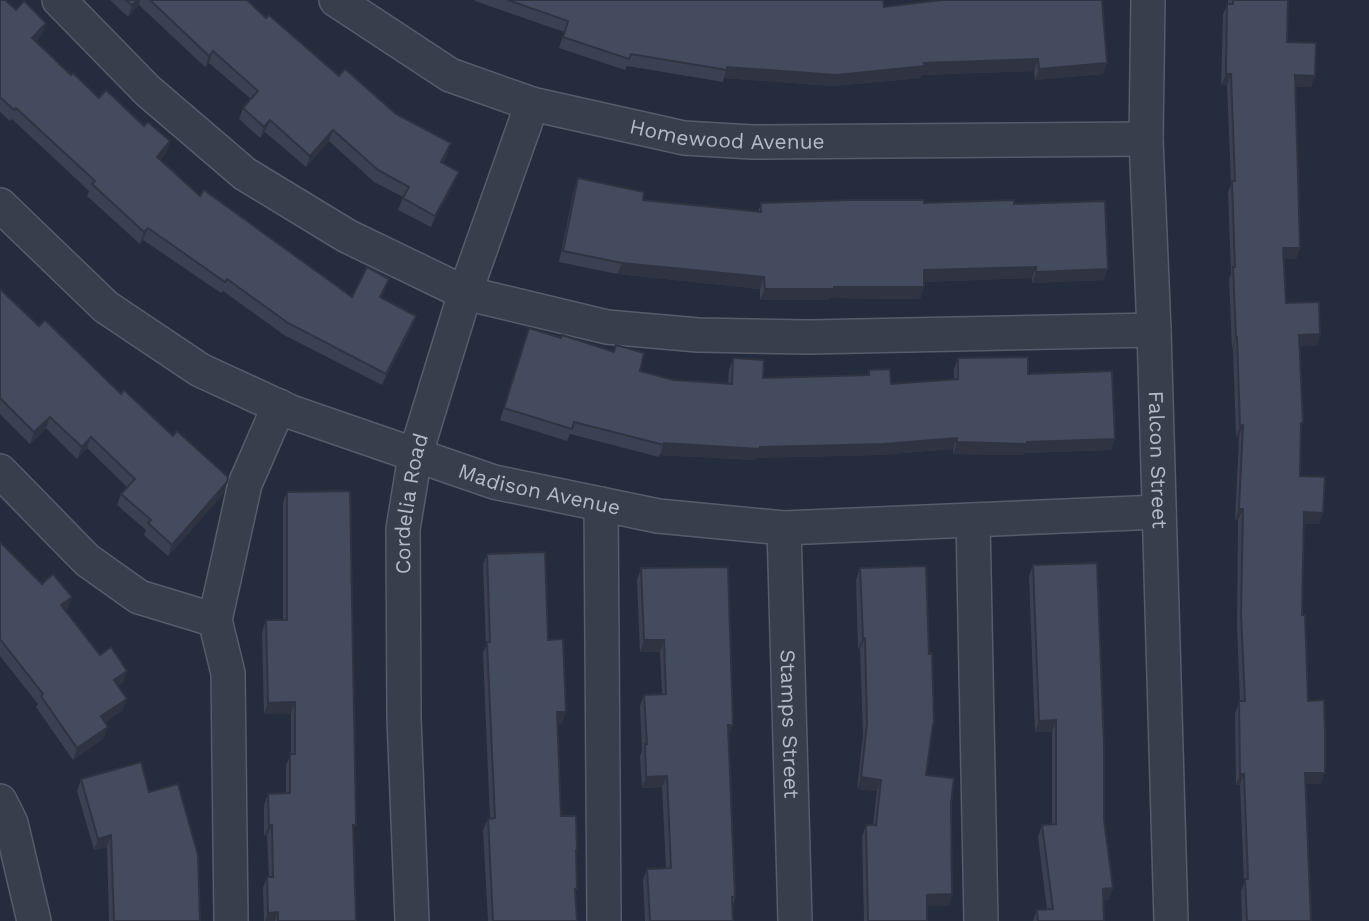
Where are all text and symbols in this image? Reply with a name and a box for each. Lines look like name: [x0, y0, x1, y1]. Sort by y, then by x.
street label: Homewood Avenue: [628, 113, 825, 154]
street label: Falcon Street: [1144, 390, 1173, 529]
street label: Cordelia Road: [390, 430, 433, 574]
street label: Madison Avenue: [455, 458, 623, 520]
street label: Stamps Street: [775, 649, 805, 799]

